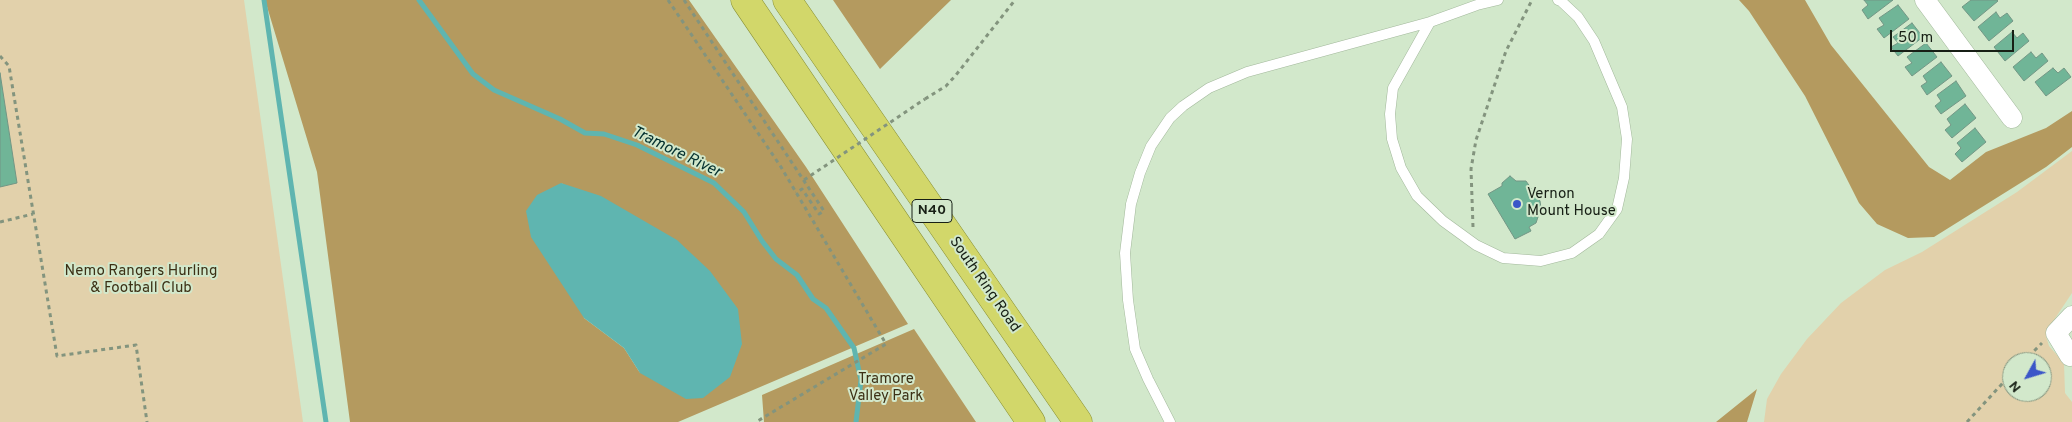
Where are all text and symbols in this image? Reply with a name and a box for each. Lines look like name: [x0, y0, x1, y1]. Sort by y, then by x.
scale bar: [1892, 20, 2016, 52]
text: 50 m: [1898, 29, 1933, 48]
water label: Tramore River: [628, 123, 724, 183]
place label: Vernon Mount House: [1527, 186, 1616, 221]
marker: Vernon Mount House: [1511, 198, 1523, 210]
road number: N40: [912, 200, 952, 222]
street label: South Ring Road: [945, 234, 1023, 336]
park label: Nemo Rangers Hurling & Football Club: [65, 263, 217, 298]
north arrow: [2002, 352, 2052, 402]
park label: Tramore Valley Park: [849, 371, 923, 406]
text: N: [2006, 377, 2026, 395]

